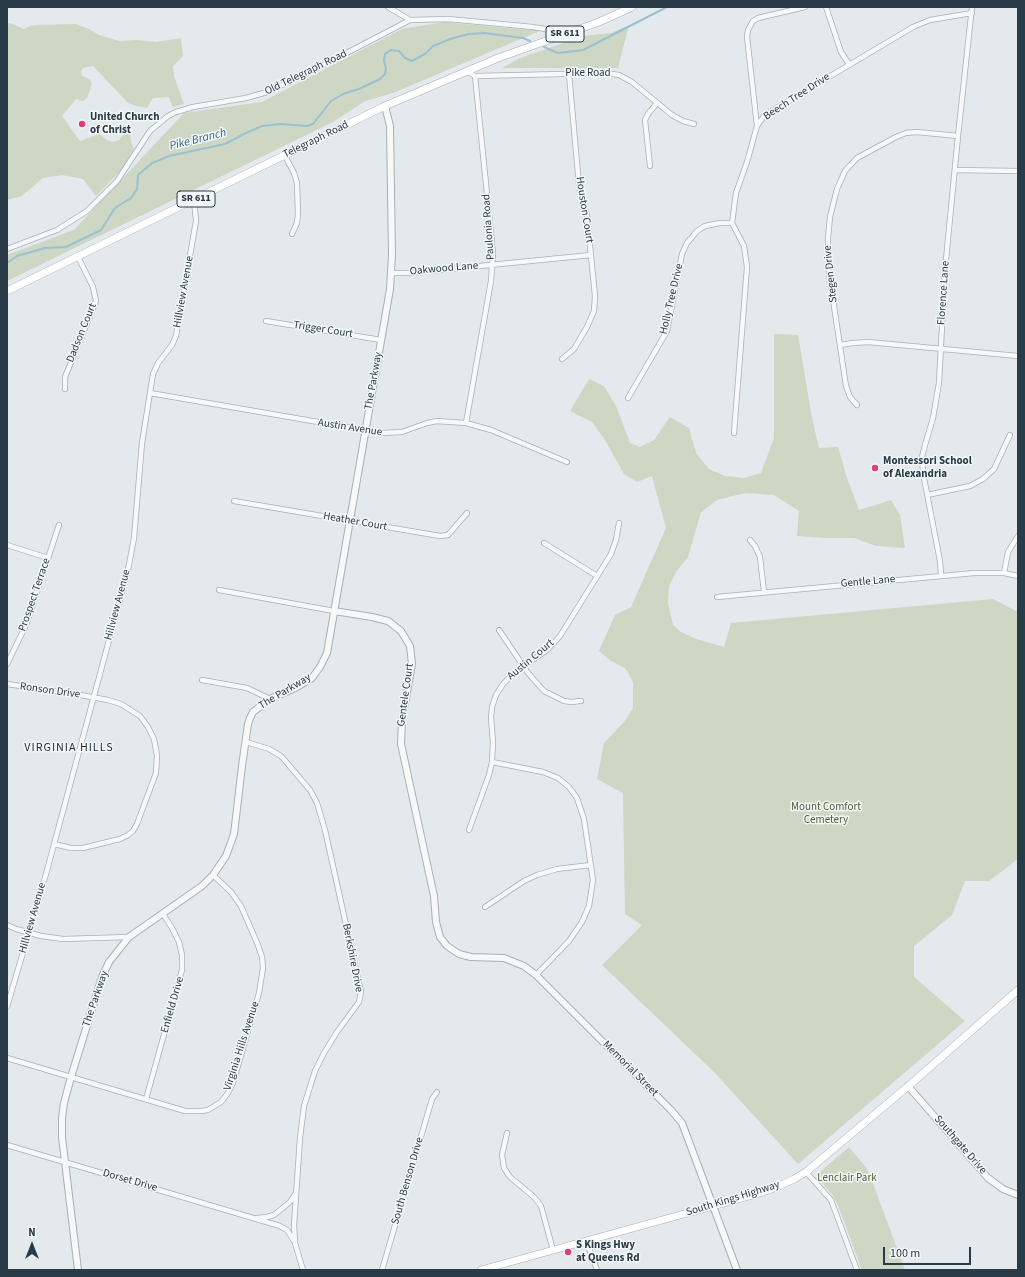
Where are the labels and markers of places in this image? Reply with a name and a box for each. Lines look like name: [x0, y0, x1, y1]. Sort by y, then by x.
place label: United Church of Christ: [90, 111, 159, 137]
marker: United Church of Christ: [77, 119, 87, 129]
place label: Montessori School of Alexandria: [883, 455, 972, 481]
marker: Montessori School of Alexandria: [870, 463, 880, 473]
place label: S Kings Hwy at Queens Rd: [576, 1239, 639, 1265]
marker: S Kings Hwy at Queens Rd: [563, 1247, 573, 1257]

